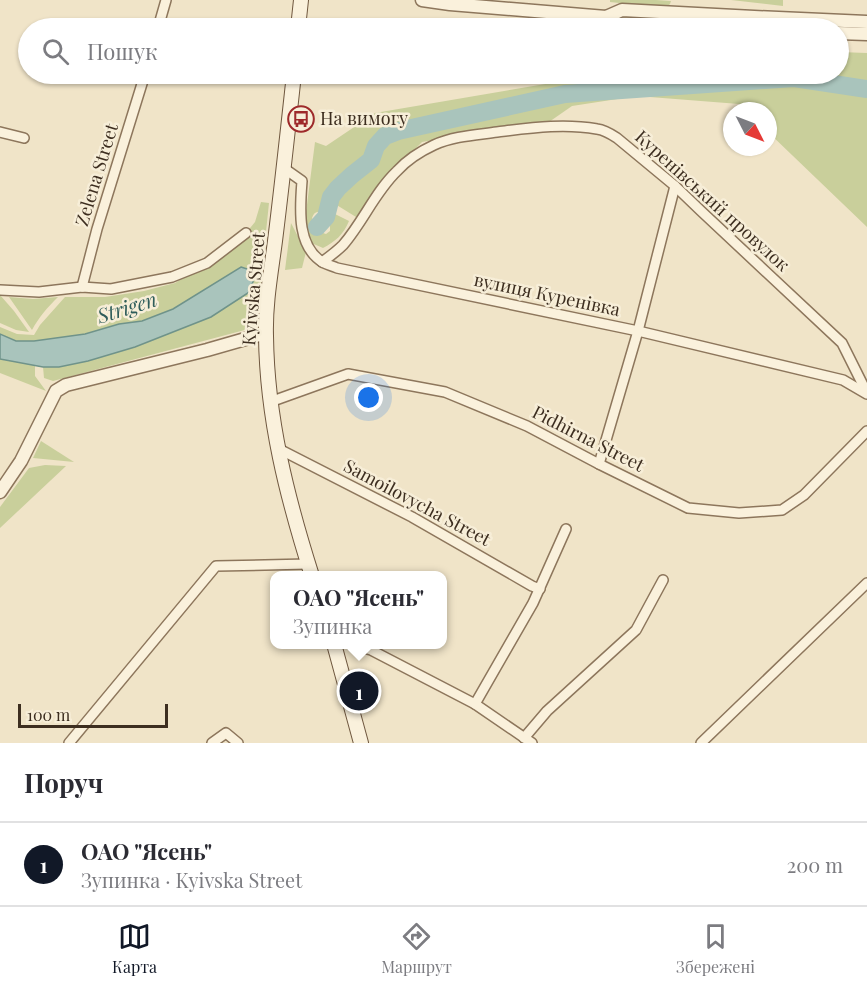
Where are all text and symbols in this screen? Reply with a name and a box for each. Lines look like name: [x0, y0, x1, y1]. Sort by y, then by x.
search box: [18, 18, 849, 84]
icon: search: [39, 35, 72, 68]
text: Пошук: [87, 36, 158, 66]
north arrow: [723, 102, 777, 156]
bus stop icon: На вимогу: [286, 104, 316, 134]
place label: На вимогу: [320, 106, 408, 130]
street label: Zelena Street: [69, 120, 123, 229]
street label: Куренівський провулок: [630, 124, 795, 276]
street label: Kyivska Street: [236, 230, 270, 347]
street label: вулиця Куренівка: [472, 267, 623, 321]
water label: Strigen: [92, 285, 160, 329]
your location: [354, 383, 383, 412]
street label: Pidhirna Street: [528, 400, 649, 477]
street label: Samoilovycha Street: [340, 453, 496, 551]
popup: [270, 571, 447, 649]
text: ОАО "Ясень": [293, 582, 424, 612]
text: Зупинка: [293, 612, 372, 639]
pin: 1: [340, 668, 378, 714]
scale bar: [18, 701, 168, 728]
text: 100 m: [27, 704, 70, 725]
text: Поруч: [24, 765, 103, 800]
text: ОАО "Ясень": [81, 836, 212, 866]
text: 1: [40, 851, 47, 878]
text: 200 m: [787, 851, 843, 878]
text: Зупинка · Kyivska Street: [81, 866, 302, 893]
tab: Карта: [112, 920, 157, 977]
tab: Маршрут: [381, 920, 452, 977]
tab: Збережені: [676, 920, 755, 977]

